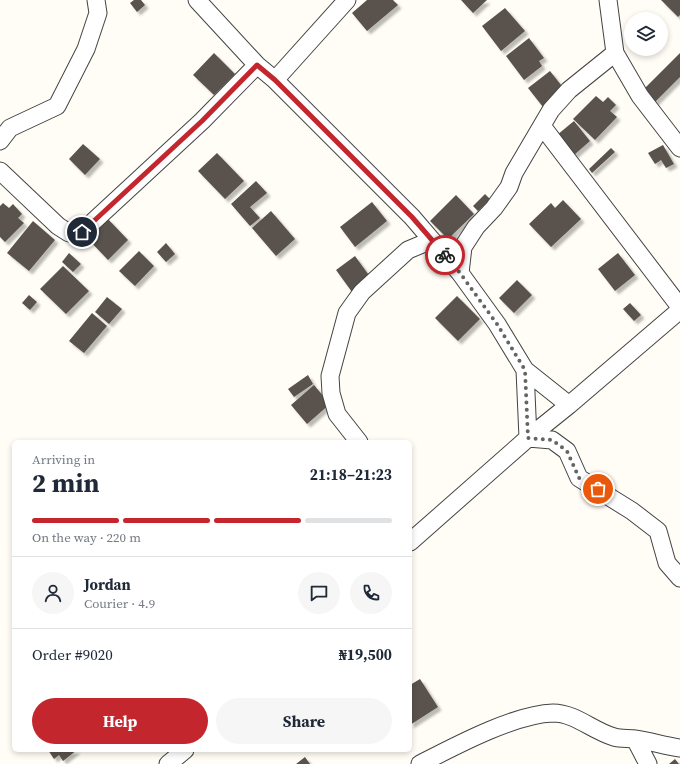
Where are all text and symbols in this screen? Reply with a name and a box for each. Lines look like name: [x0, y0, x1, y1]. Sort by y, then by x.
map controls: [624, 12, 668, 56]
button: layers: [624, 12, 668, 56]
pin: [65, 215, 99, 249]
icon: home: [71, 221, 93, 243]
courier: [425, 235, 465, 275]
icon: bike: [434, 244, 456, 266]
text: Arriving in: [32, 451, 95, 468]
text: 21:18–21:23: [310, 464, 392, 485]
text: 2 min: [32, 465, 99, 501]
pin: [581, 472, 615, 506]
icon: bag: [587, 478, 609, 500]
text: On the way · 220 m: [32, 529, 141, 546]
button: person: [32, 572, 74, 614]
button: chat: [298, 572, 340, 614]
button: phone: [350, 572, 392, 614]
text: Jordan: [84, 574, 131, 595]
text: Courier · 4.9: [84, 595, 155, 612]
text: Order #9020: [32, 644, 113, 665]
text: ₦19,500: [339, 644, 392, 665]
button: Help: [32, 698, 208, 744]
button: Share: [216, 698, 392, 744]

